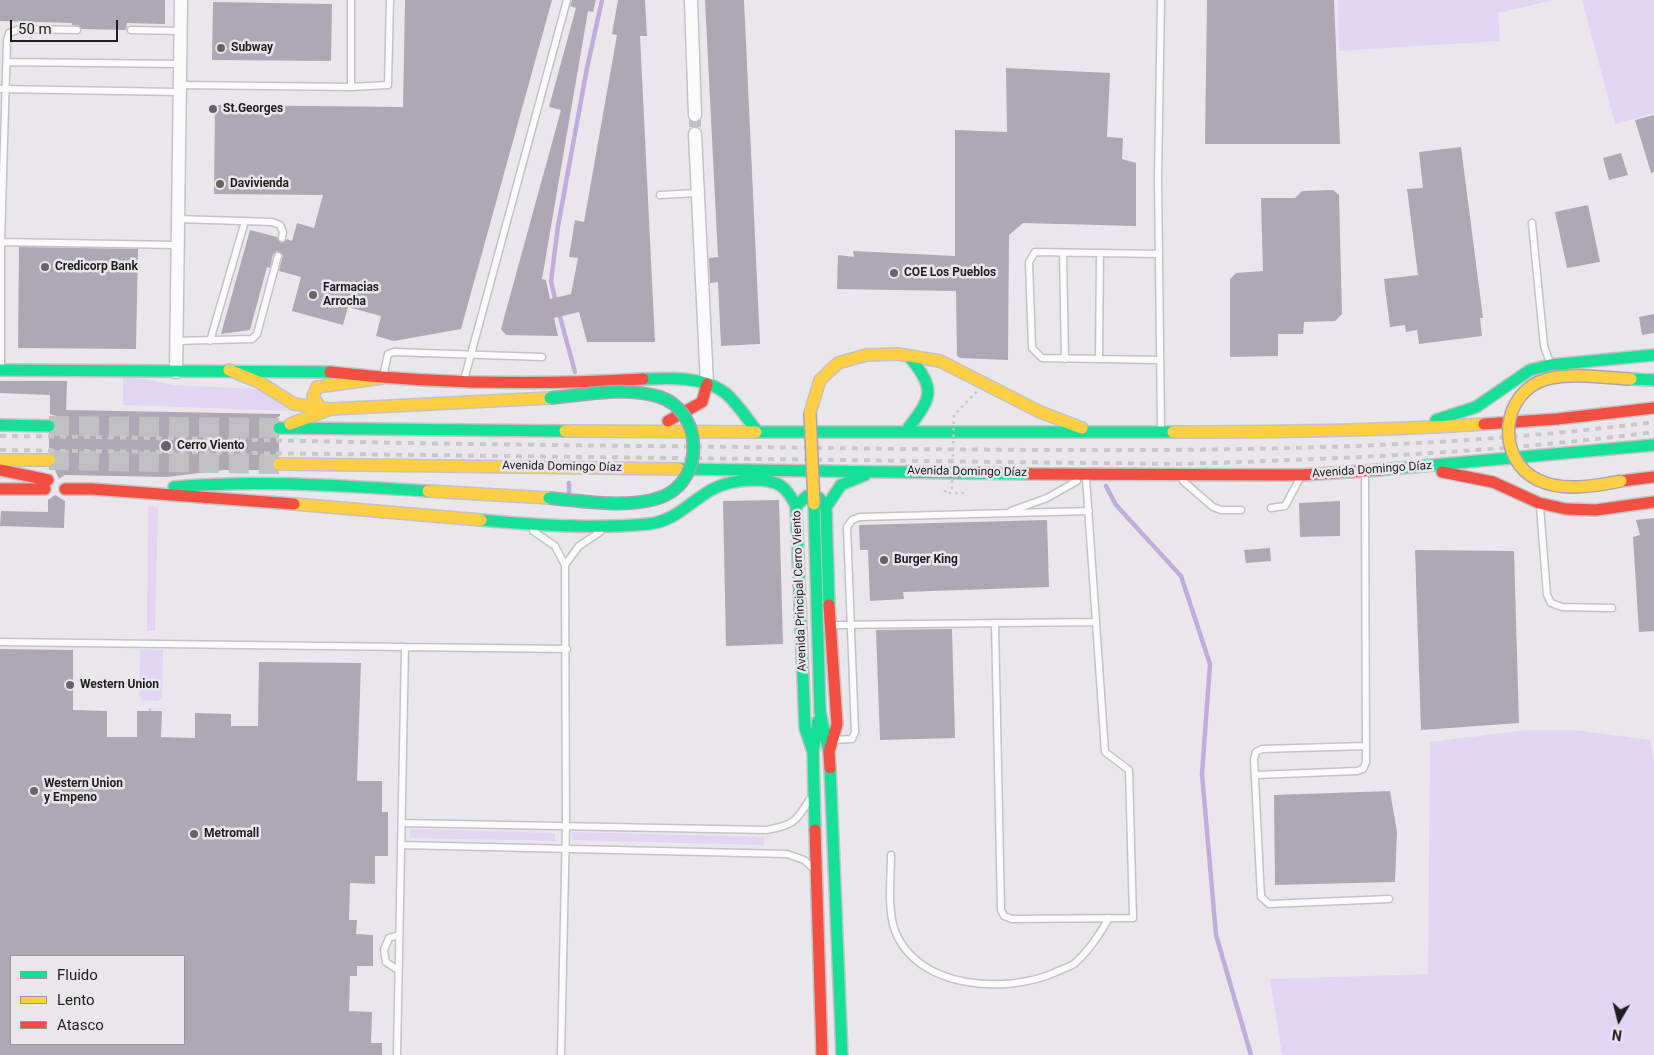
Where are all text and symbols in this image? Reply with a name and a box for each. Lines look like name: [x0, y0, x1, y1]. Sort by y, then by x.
scale bar: [12, 10, 120, 42]
text: 50 m: [18, 20, 52, 38]
place label: Subway: [231, 41, 273, 55]
marker: Subway: [215, 42, 227, 54]
place label: St.Georges: [223, 102, 283, 116]
marker: St.Georges: [207, 103, 219, 115]
place label: Davivienda: [230, 177, 289, 191]
marker: Davivienda: [214, 178, 226, 190]
place label: Credicorp Bank: [55, 260, 138, 274]
marker: Credicorp Bank: [39, 261, 51, 273]
place label: COE Los Pueblos: [904, 266, 996, 280]
marker: COE Los Pueblos: [888, 267, 900, 279]
place label: Farmacias Arrocha: [323, 281, 379, 309]
marker: Farmacias Arrocha: [307, 289, 319, 301]
marker: Cerro Viento: [159, 439, 173, 453]
place label: Cerro Viento: [177, 439, 245, 453]
street label: Avenida Domingo Díaz: [502, 459, 622, 475]
street label: Avenida Domingo Díaz: [1312, 459, 1432, 481]
street label: Avenida Domingo Díaz: [907, 464, 1027, 480]
street label: Avenida Principal Cerro Viento: [790, 510, 810, 672]
place label: Burger King: [894, 553, 958, 567]
marker: Burger King: [878, 554, 890, 566]
place label: Western Union: [80, 678, 159, 692]
marker: Western Union: [64, 679, 76, 691]
place label: Western Union y Empeno: [44, 777, 123, 805]
marker: Western Union y Empeno: [28, 785, 40, 797]
place label: Metromall: [204, 827, 259, 841]
marker: Metromall: [188, 828, 200, 840]
legend: [10, 955, 185, 1045]
text: Fluido: [57, 966, 98, 984]
text: Lento: [57, 991, 95, 1009]
north arrow: [1594, 995, 1644, 1045]
text: Atasco: [57, 1016, 104, 1034]
text: N: [1611, 1026, 1623, 1043]

